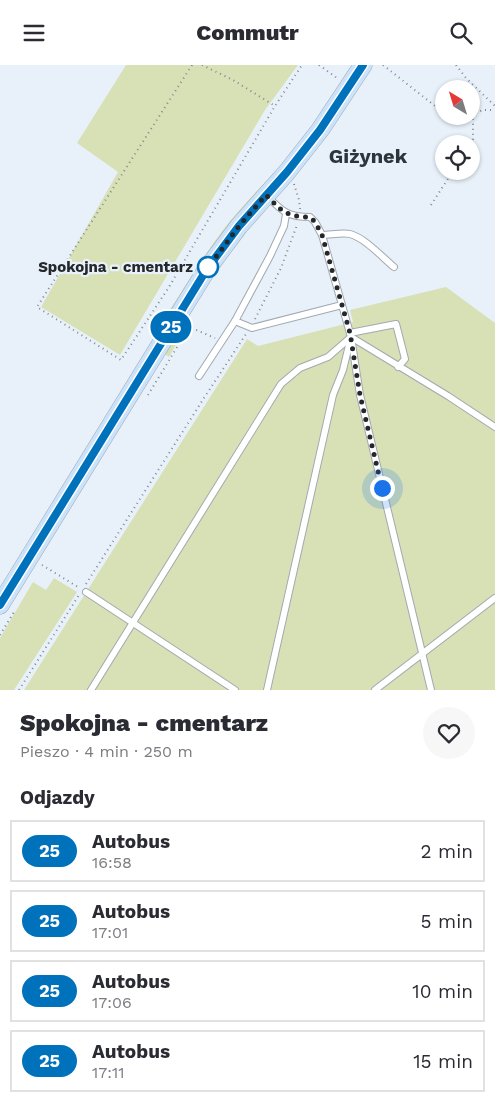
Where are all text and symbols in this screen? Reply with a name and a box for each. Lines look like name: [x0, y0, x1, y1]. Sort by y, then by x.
icon: menu: [20, 19, 48, 47]
icon: search: [447, 19, 475, 47]
text: Commutr: [196, 20, 299, 45]
north arrow: [435, 80, 480, 125]
map controls: [435, 80, 480, 180]
button: locate: [435, 135, 480, 180]
district label: Giżynek: [329, 144, 408, 168]
marker: Spokojna - cmentarz: [197, 256, 219, 278]
place label: Spokojna - cmentarz: [38, 258, 193, 276]
line badge: 25: [148, 311, 194, 343]
text: 25: [160, 316, 182, 337]
your location: [370, 476, 395, 501]
button: heart: [423, 707, 475, 759]
text: Spokojna - cmentarz: [20, 709, 268, 737]
text: Pieszo · 4 min · 250 m: [20, 742, 193, 761]
text: Odjazdy: [20, 786, 95, 809]
text: Autobus: [92, 830, 170, 853]
text: 25: [39, 840, 60, 861]
text: 2 min: [421, 840, 473, 863]
text: 16:58: [92, 853, 132, 872]
text: Autobus: [92, 900, 170, 923]
text: 25: [39, 910, 60, 931]
text: 5 min: [421, 910, 473, 933]
text: 17:01: [92, 923, 128, 942]
text: Autobus: [92, 970, 170, 993]
text: 25: [39, 980, 60, 1001]
text: 10 min: [412, 980, 473, 1003]
text: 17:06: [92, 993, 132, 1012]
text: Autobus: [92, 1040, 170, 1063]
text: 25: [39, 1050, 60, 1071]
text: 15 min: [413, 1050, 473, 1073]
text: 17:11: [92, 1063, 124, 1082]

